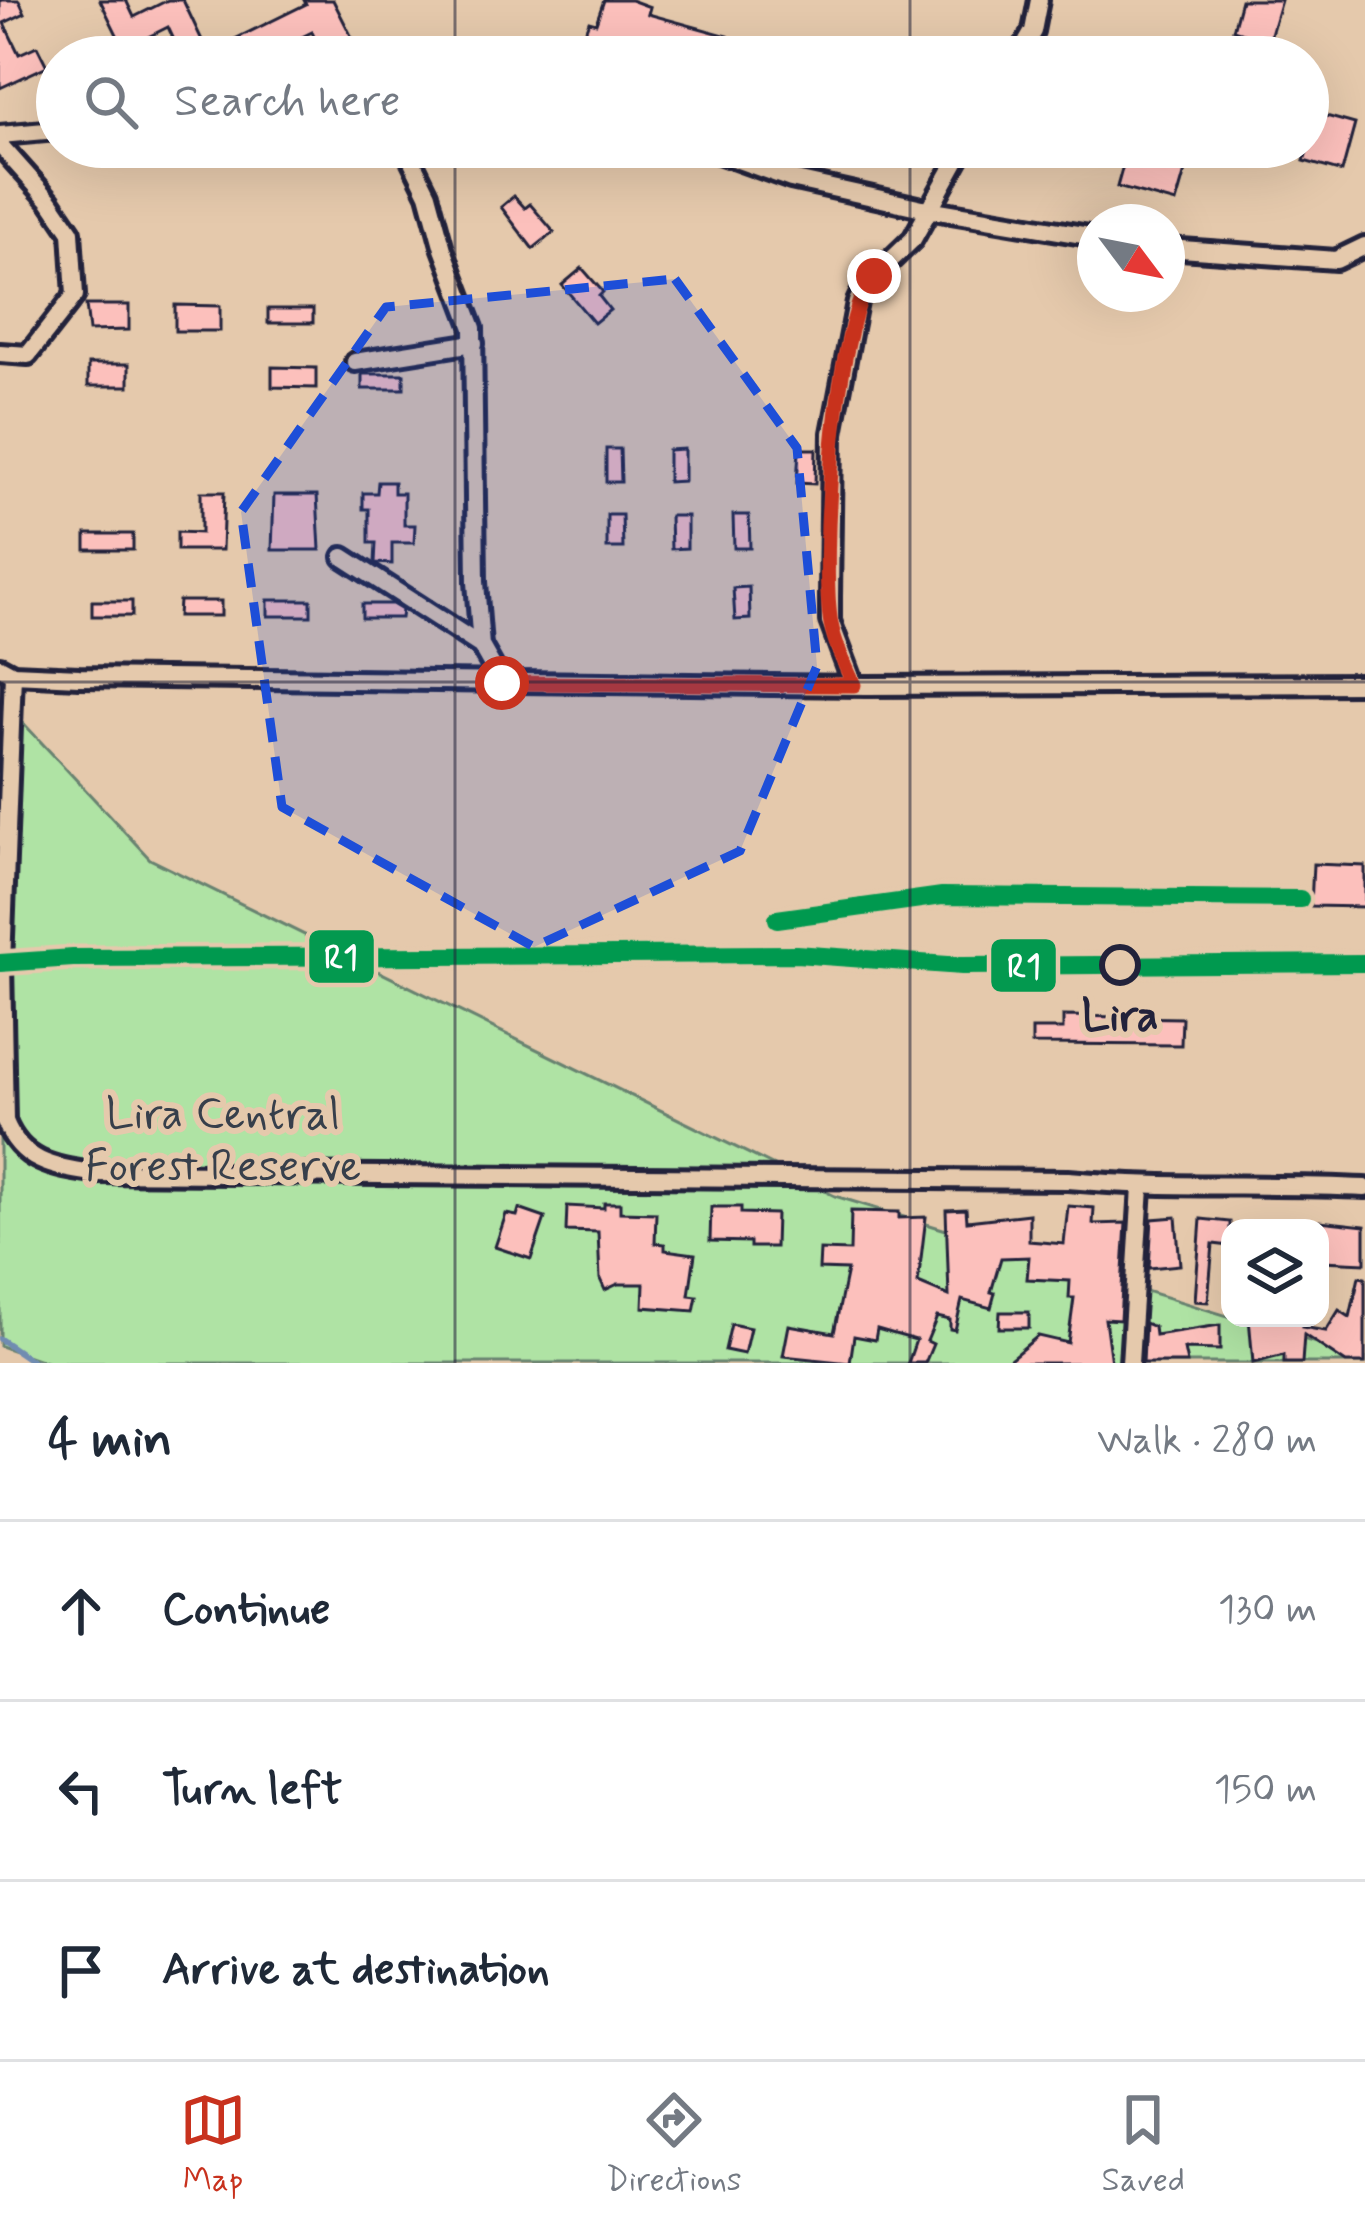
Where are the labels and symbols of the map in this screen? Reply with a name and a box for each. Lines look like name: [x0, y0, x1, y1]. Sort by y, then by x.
north arrow: [1077, 204, 1185, 312]
route end: [847, 249, 901, 303]
route start: [475, 656, 529, 710]
line badge: R1: [307, 928, 376, 985]
text: R1: [324, 937, 358, 981]
line badge: R1: [989, 937, 1058, 994]
text: R1: [1007, 946, 1041, 990]
marker: Lira: [1101, 946, 1139, 984]
place label: Lira: [1081, 988, 1159, 1047]
park label: Lira Central Forest Reserve: [85, 1086, 361, 1197]

